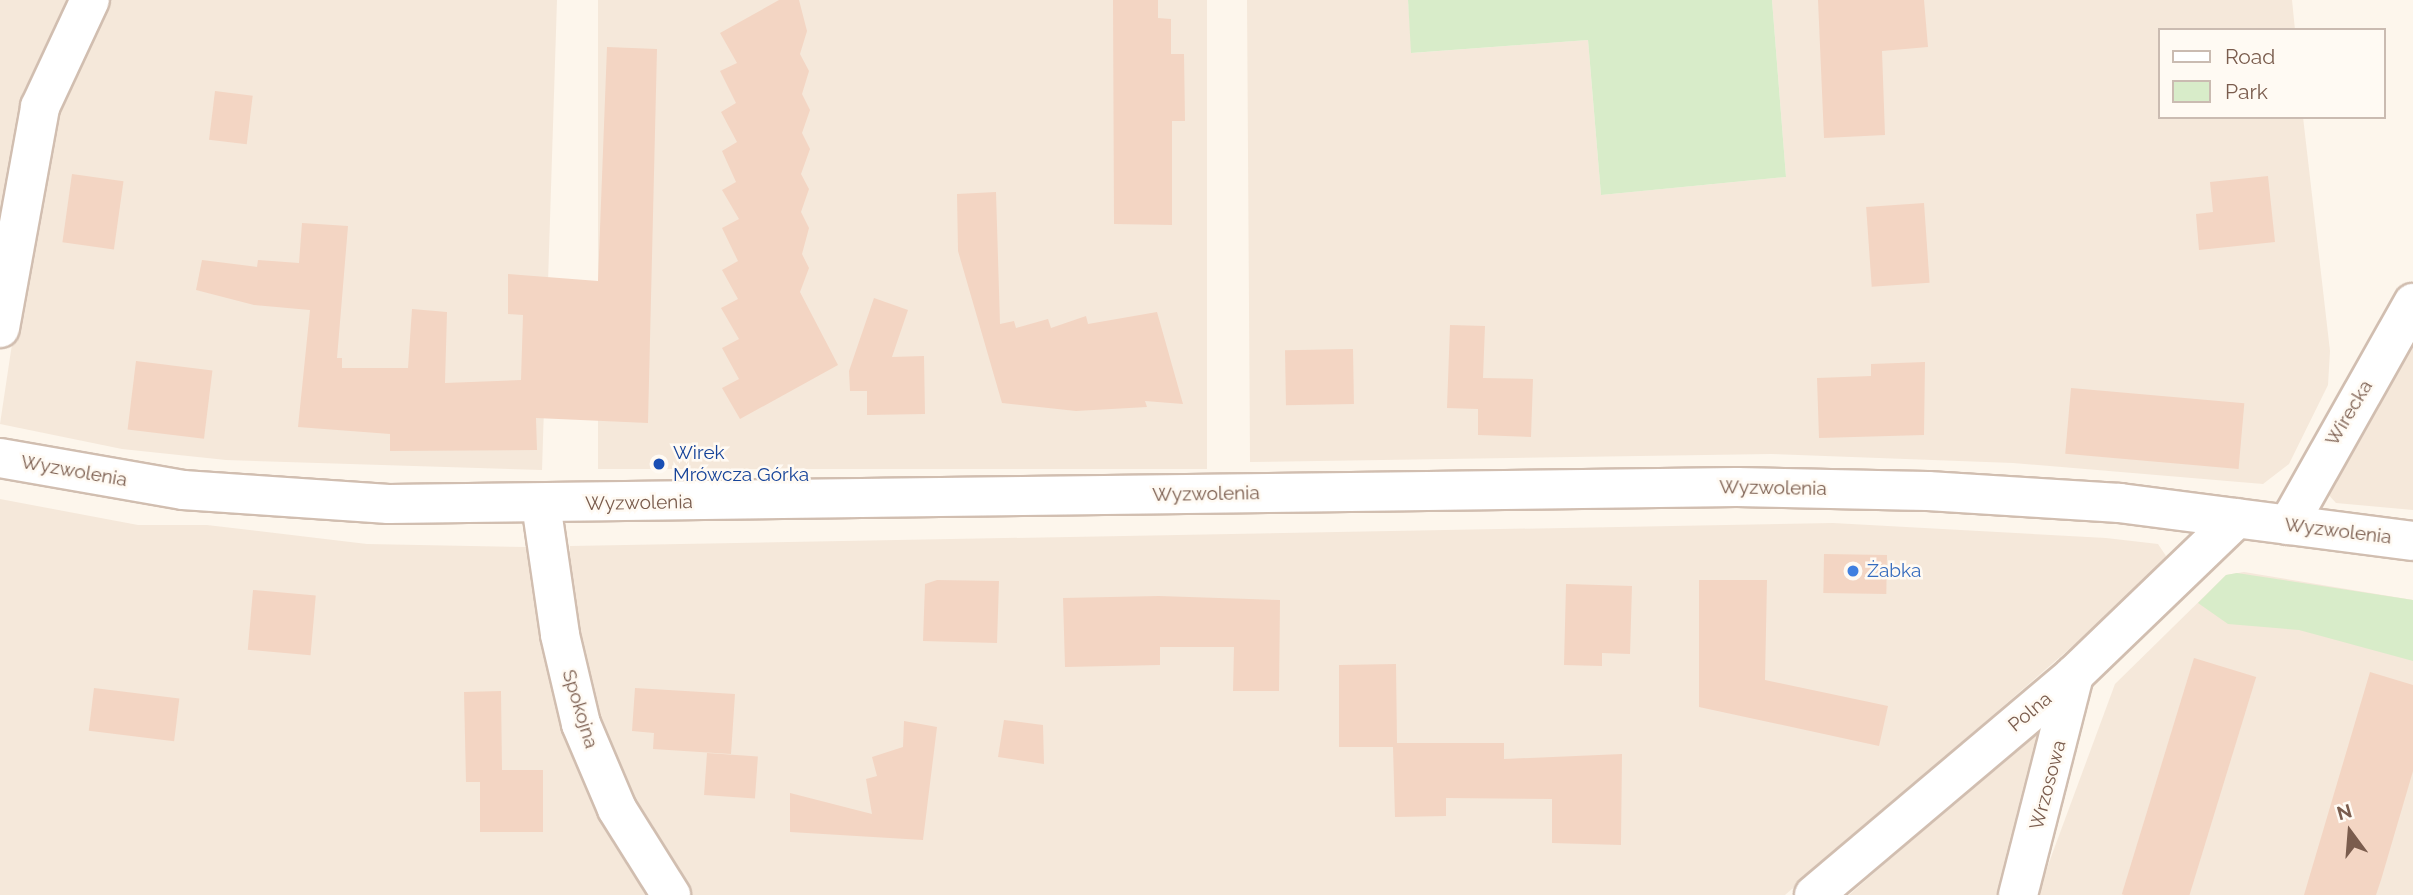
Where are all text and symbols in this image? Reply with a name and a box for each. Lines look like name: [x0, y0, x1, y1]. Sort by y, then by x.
legend: [2158, 28, 2385, 119]
text: Road: [2225, 44, 2275, 69]
text: Park: [2225, 79, 2268, 104]
street label: Wirecka: [2321, 376, 2377, 450]
place label: Wirek Mrówcza Górka: [673, 442, 809, 486]
street label: Wyzwolenia: [19, 450, 129, 492]
marker: Wirek Mrówcza Górka: [651, 456, 667, 472]
street label: Wyzwolenia: [1719, 476, 1827, 500]
street label: Wyzwolenia: [1152, 482, 1260, 506]
street label: Wyzwolenia: [585, 491, 693, 515]
street label: Wyzwolenia: [2283, 513, 2393, 549]
place label: Żabka: [1867, 560, 1921, 582]
marker: Żabka: [1845, 563, 1861, 579]
street label: Spokojna: [557, 667, 603, 751]
street label: Polna: [2004, 687, 2056, 737]
street label: Wrzosowa: [2025, 738, 2071, 832]
north arrow: [2315, 797, 2385, 867]
text: N: [2334, 799, 2354, 824]

